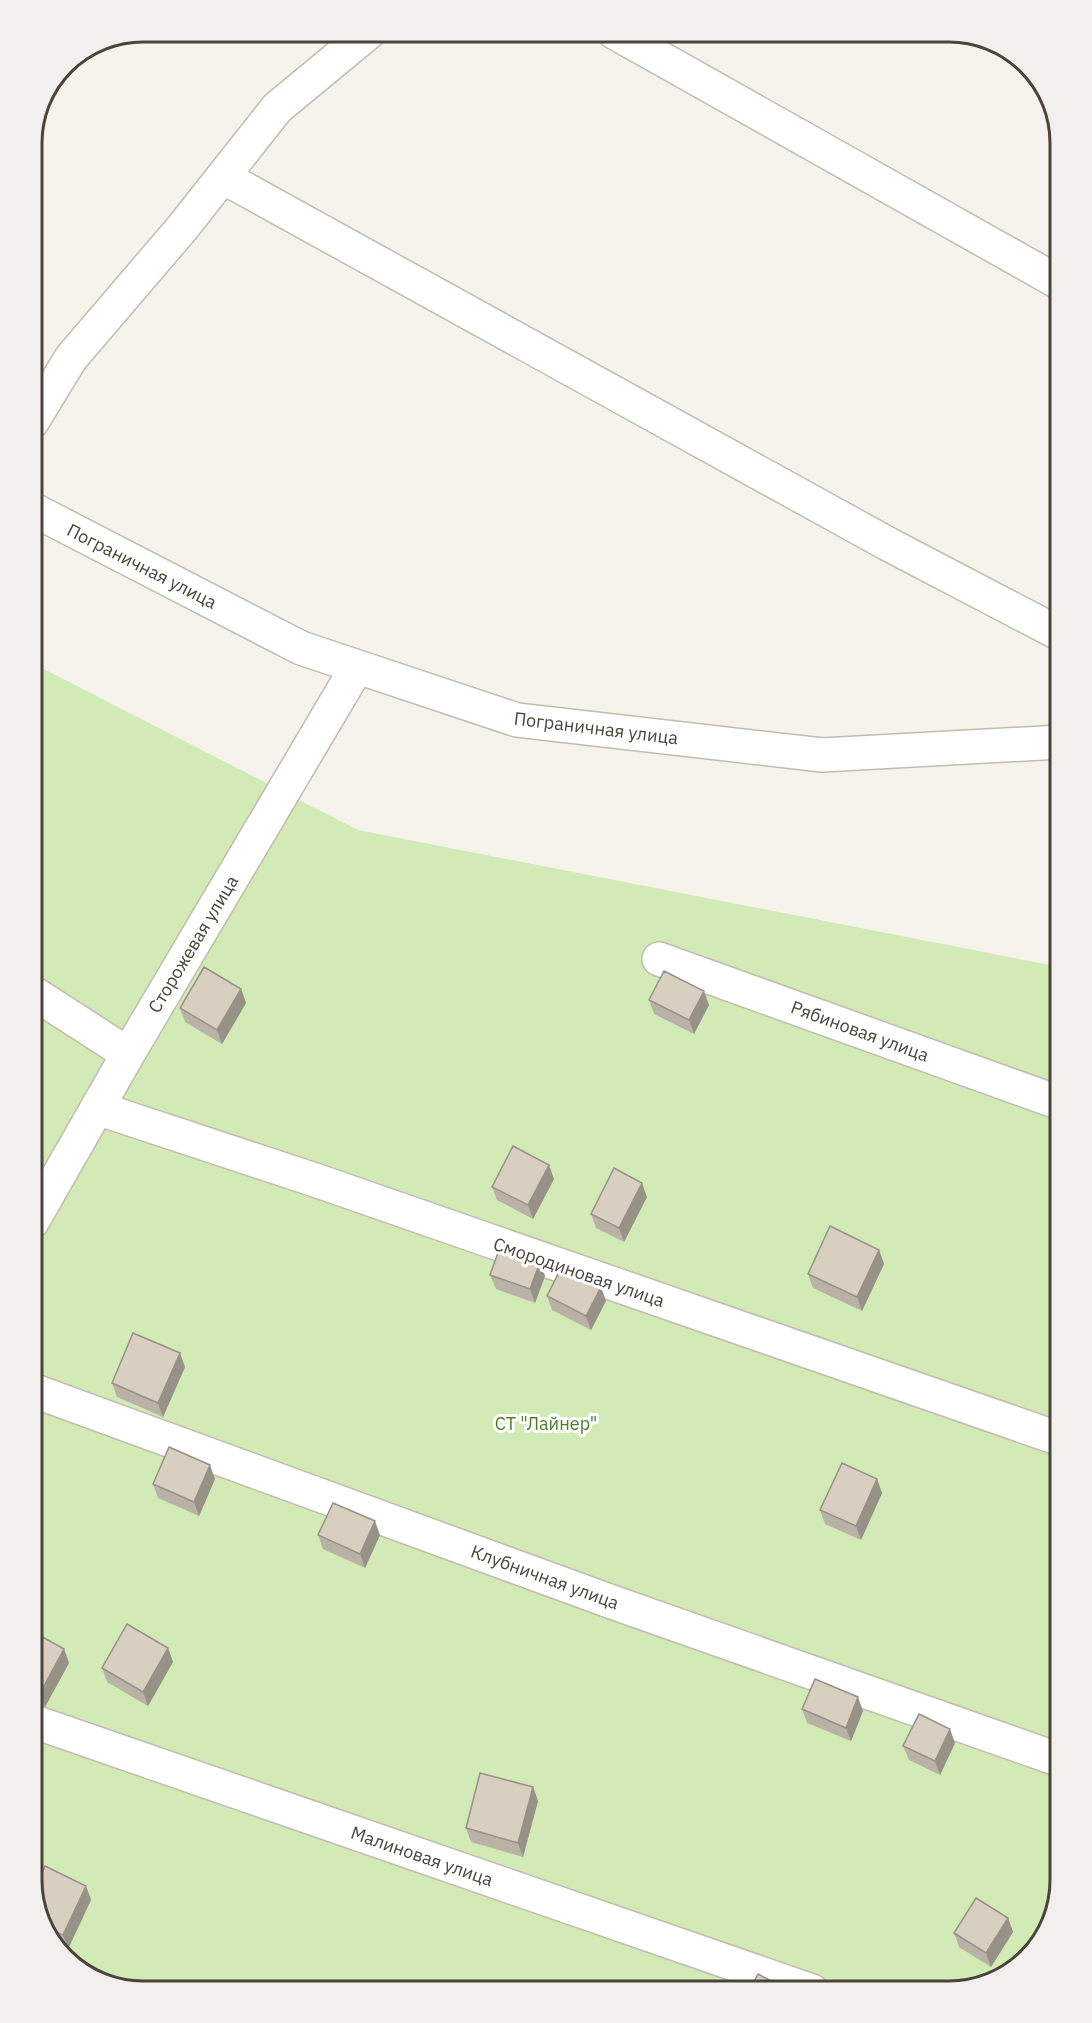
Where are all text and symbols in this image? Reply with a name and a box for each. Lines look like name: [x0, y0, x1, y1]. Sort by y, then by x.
street label: Пограничная улица: [63, 518, 221, 614]
street label: Пограничная улица: [513, 707, 680, 750]
street label: Сторожевая улица: [143, 871, 243, 1017]
street label: Рябиновая улица: [788, 995, 932, 1067]
street label: Смородиновая улица: [490, 1232, 668, 1312]
park label: СТ "Лайнер": [495, 1412, 597, 1435]
street label: Клубничная улица: [468, 1539, 623, 1615]
street label: Малиновая улица: [348, 1821, 497, 1891]

